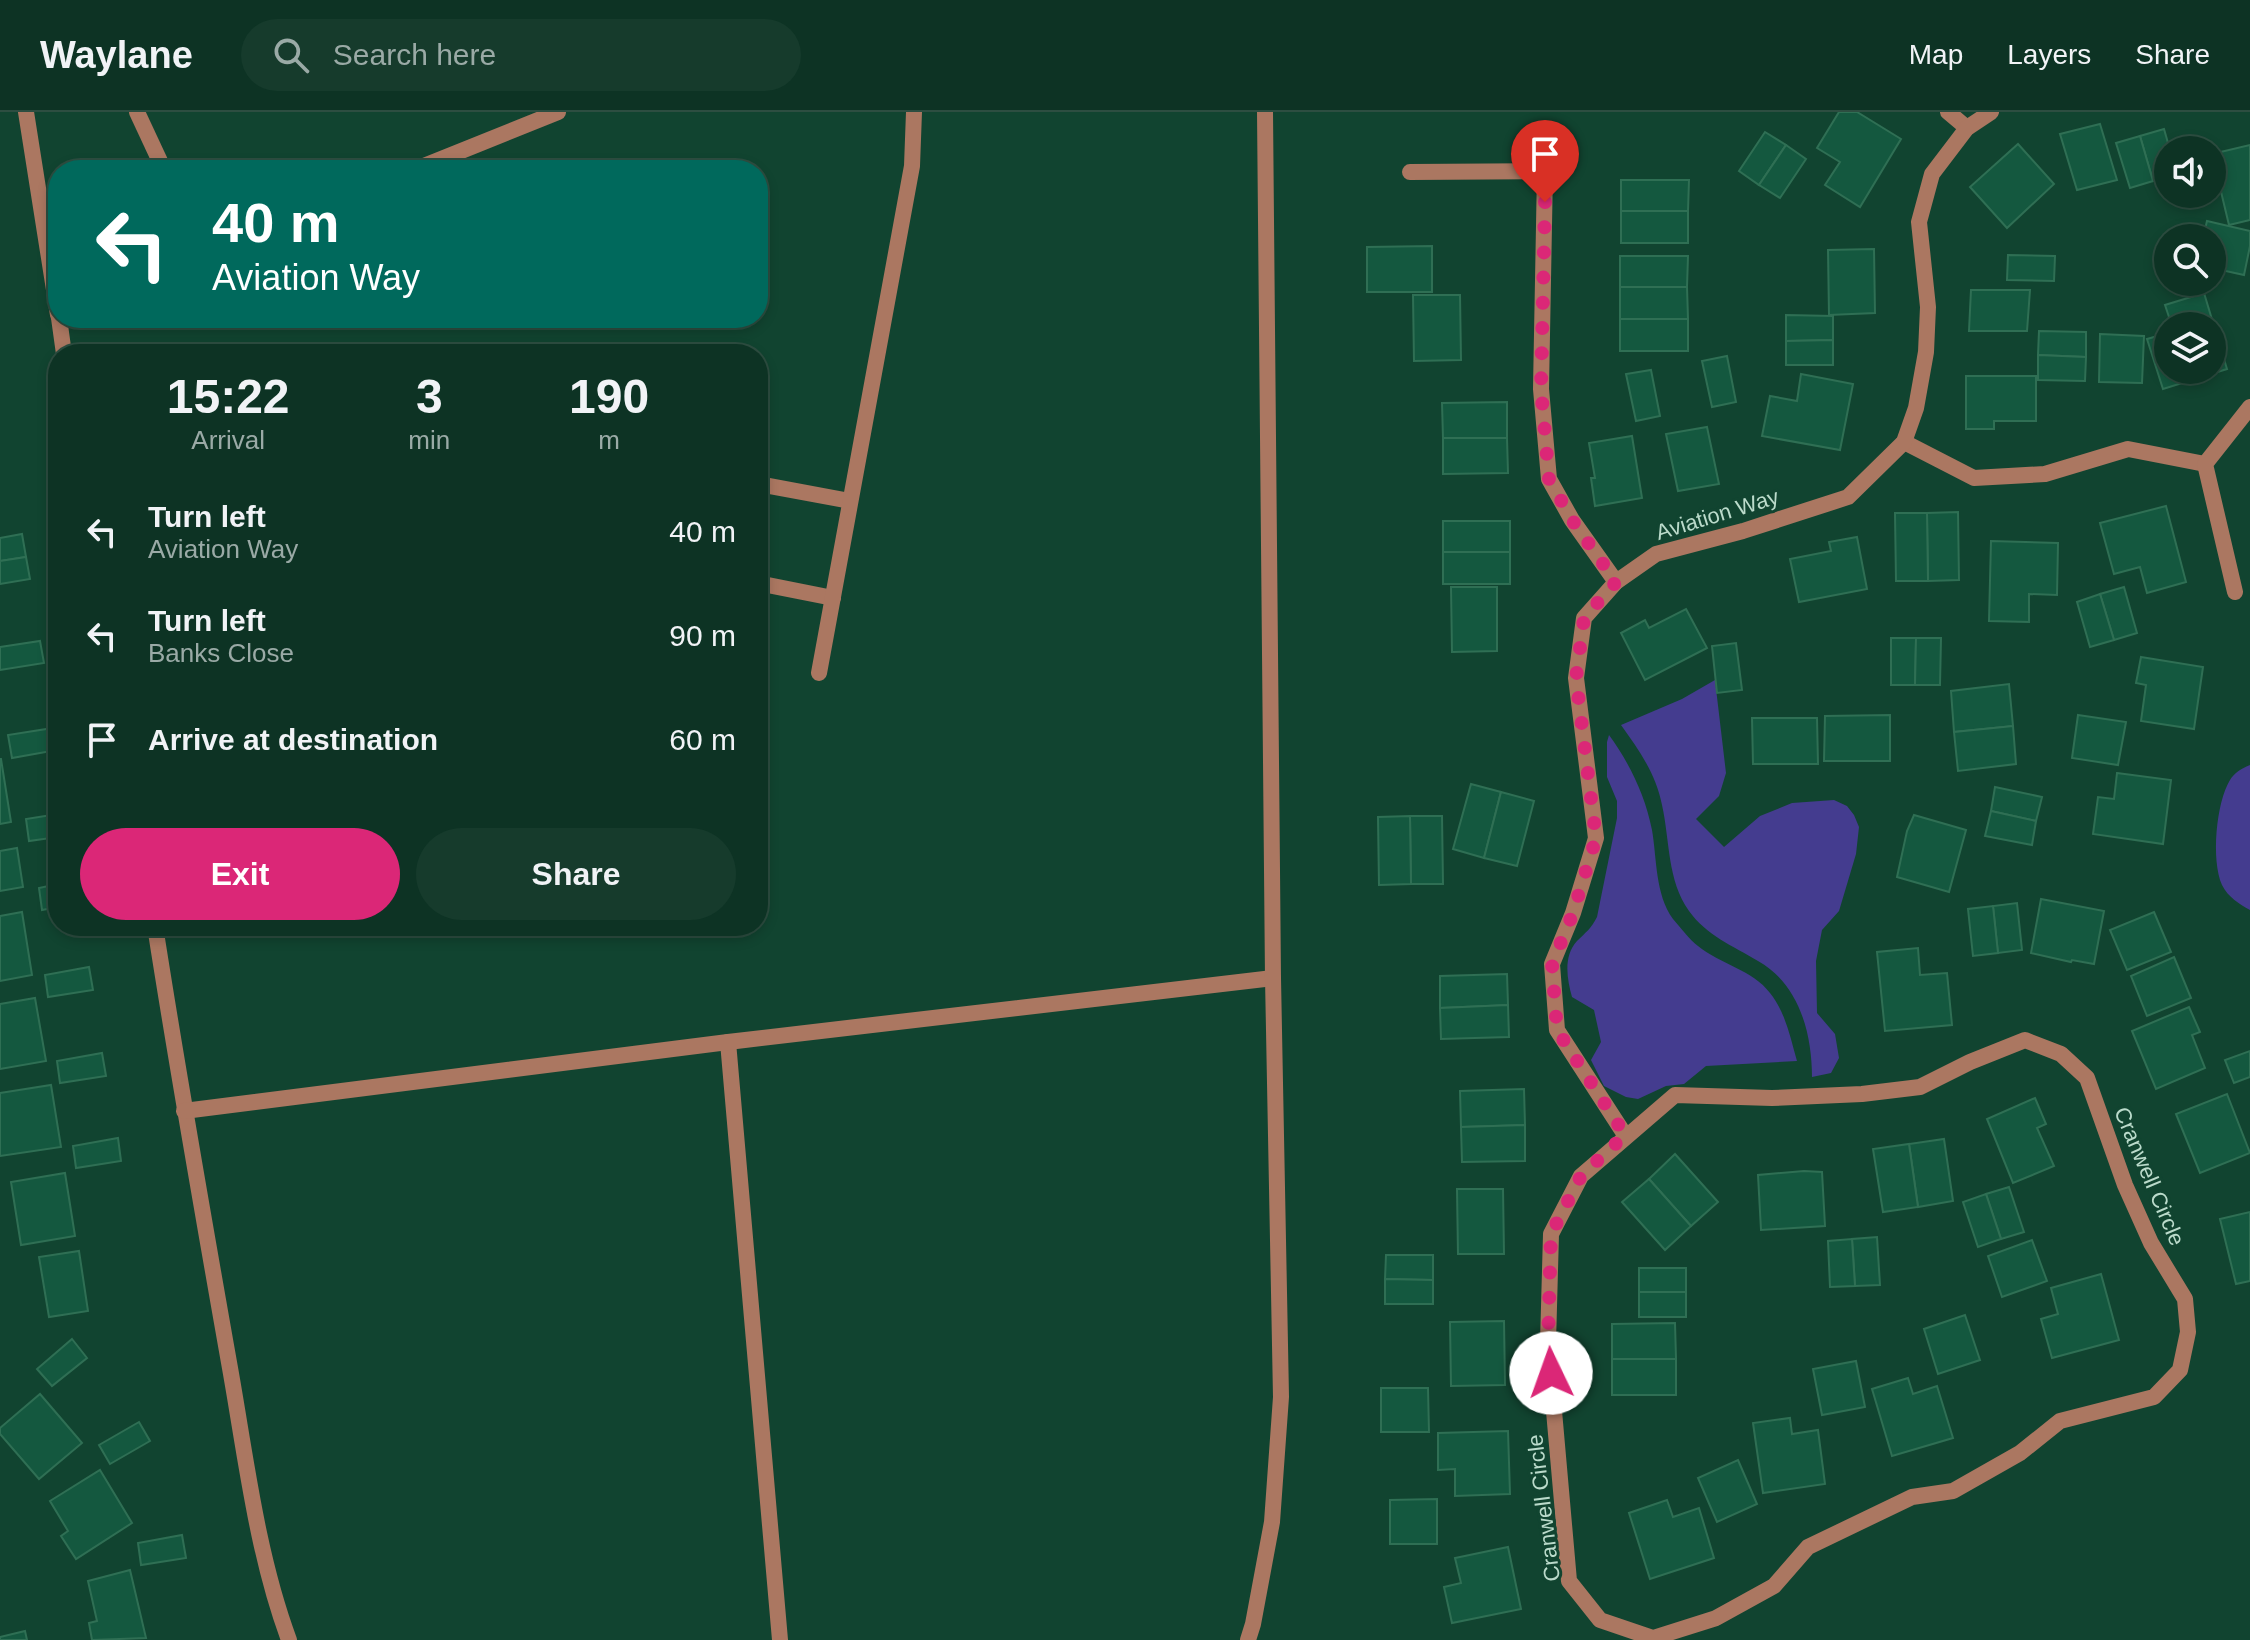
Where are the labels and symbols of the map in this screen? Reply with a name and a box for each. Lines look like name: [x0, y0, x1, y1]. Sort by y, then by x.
pin: [1511, 120, 1579, 202]
street label: Aviation Way: [1653, 484, 1782, 545]
street label: Cranwell Circle: [2109, 1103, 2190, 1249]
position arrow: [1509, 1331, 1593, 1415]
street label: Cranwell Circle: [1522, 1433, 1565, 1583]

